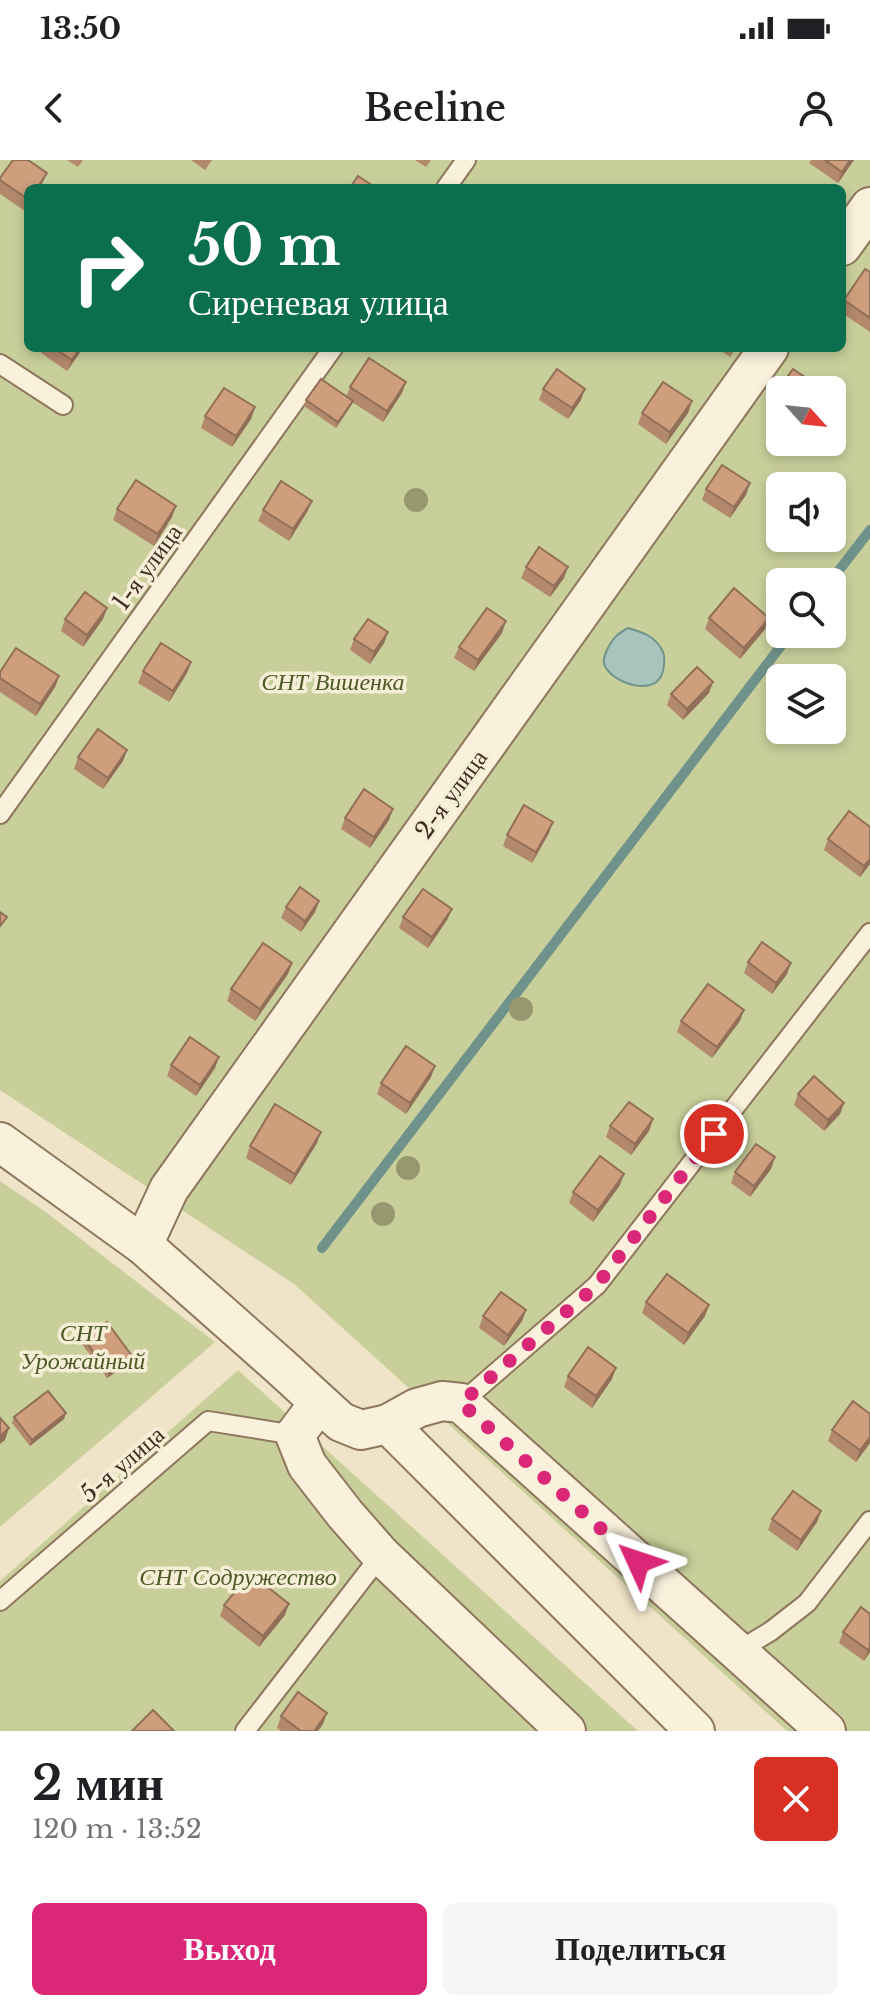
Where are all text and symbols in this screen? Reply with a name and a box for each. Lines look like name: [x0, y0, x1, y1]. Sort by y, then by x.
text: 13:50: [40, 10, 121, 47]
icon: back: [32, 86, 76, 130]
text: Beeline: [364, 86, 506, 131]
icon: person: [794, 86, 838, 130]
text: 50 m: [188, 211, 340, 280]
icon: right: [56, 216, 160, 320]
text: Сиреневая улица: [188, 280, 449, 325]
north arrow: [766, 376, 846, 456]
map controls: [766, 376, 846, 744]
button: sound: [766, 472, 846, 552]
street label: 1-я улица: [106, 518, 188, 616]
button: search: [766, 568, 846, 648]
button: layers: [766, 664, 846, 744]
park label: СНТ Вишенка: [261, 667, 405, 696]
street label: 2-я улица: [409, 744, 493, 844]
pin: [680, 1100, 748, 1168]
icon: arrive: [692, 1112, 736, 1156]
park label: СНТ Урожайный: [21, 1318, 145, 1375]
street label: 5-я улица: [74, 1419, 170, 1508]
position arrow: [596, 1520, 680, 1604]
park label: СНТ Содружество: [139, 1562, 337, 1591]
text: 2 мин: [32, 1753, 164, 1813]
button: close: [754, 1757, 838, 1841]
text: 120 m · 13:52: [32, 1813, 202, 1845]
button: Выход: [32, 1903, 427, 1995]
button: Поделиться: [443, 1903, 838, 1995]

